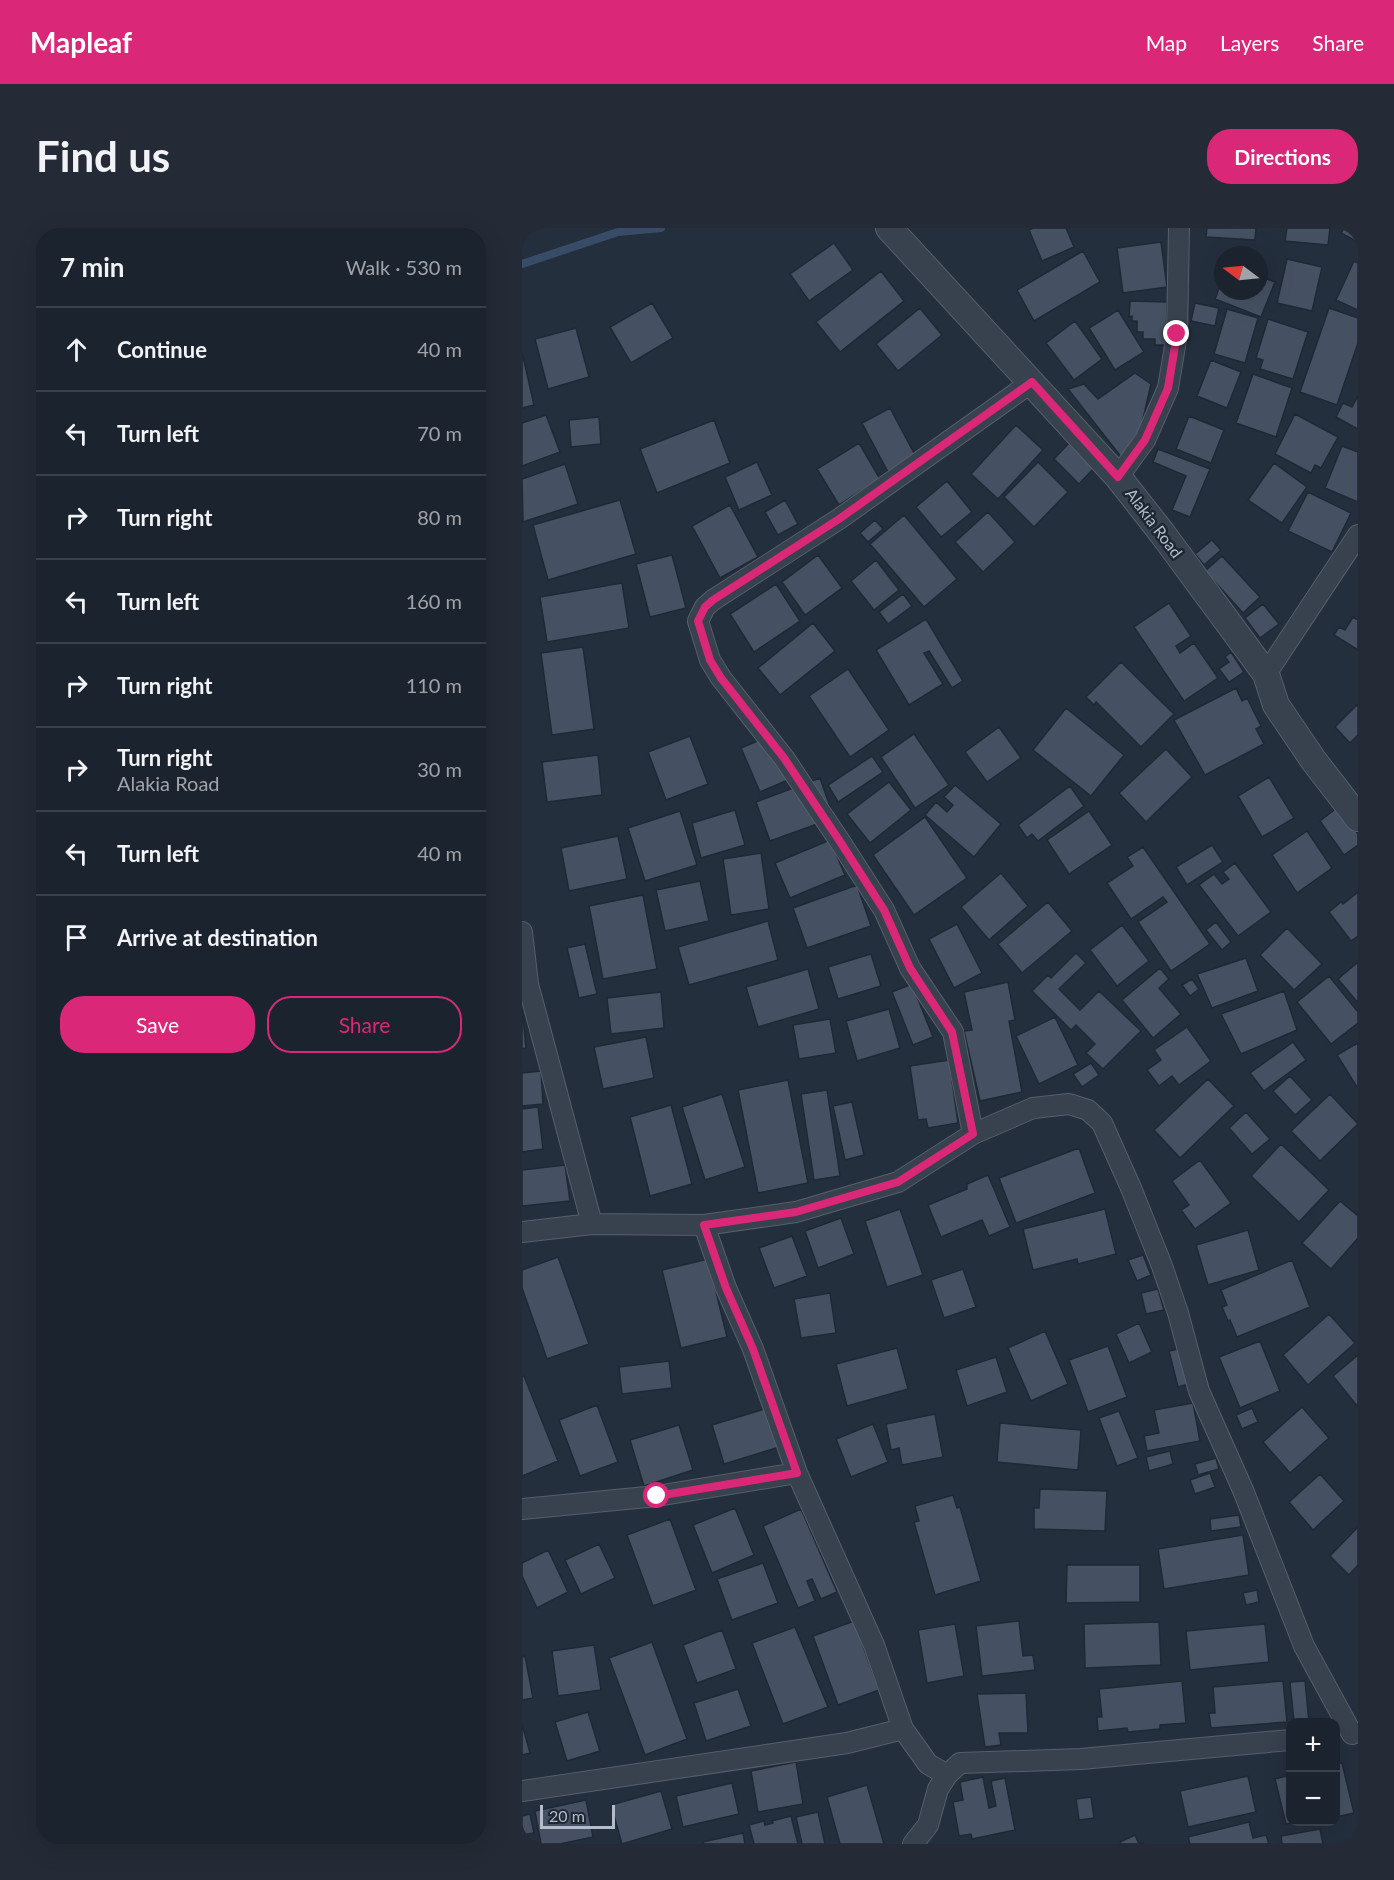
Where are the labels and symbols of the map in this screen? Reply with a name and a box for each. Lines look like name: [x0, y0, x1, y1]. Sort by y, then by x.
north arrow: [1214, 246, 1268, 300]
route end: [1163, 320, 1189, 346]
street label: Alakia Road: [1122, 484, 1187, 561]
route start: [643, 1482, 669, 1508]
scale bar: [540, 1802, 615, 1830]

